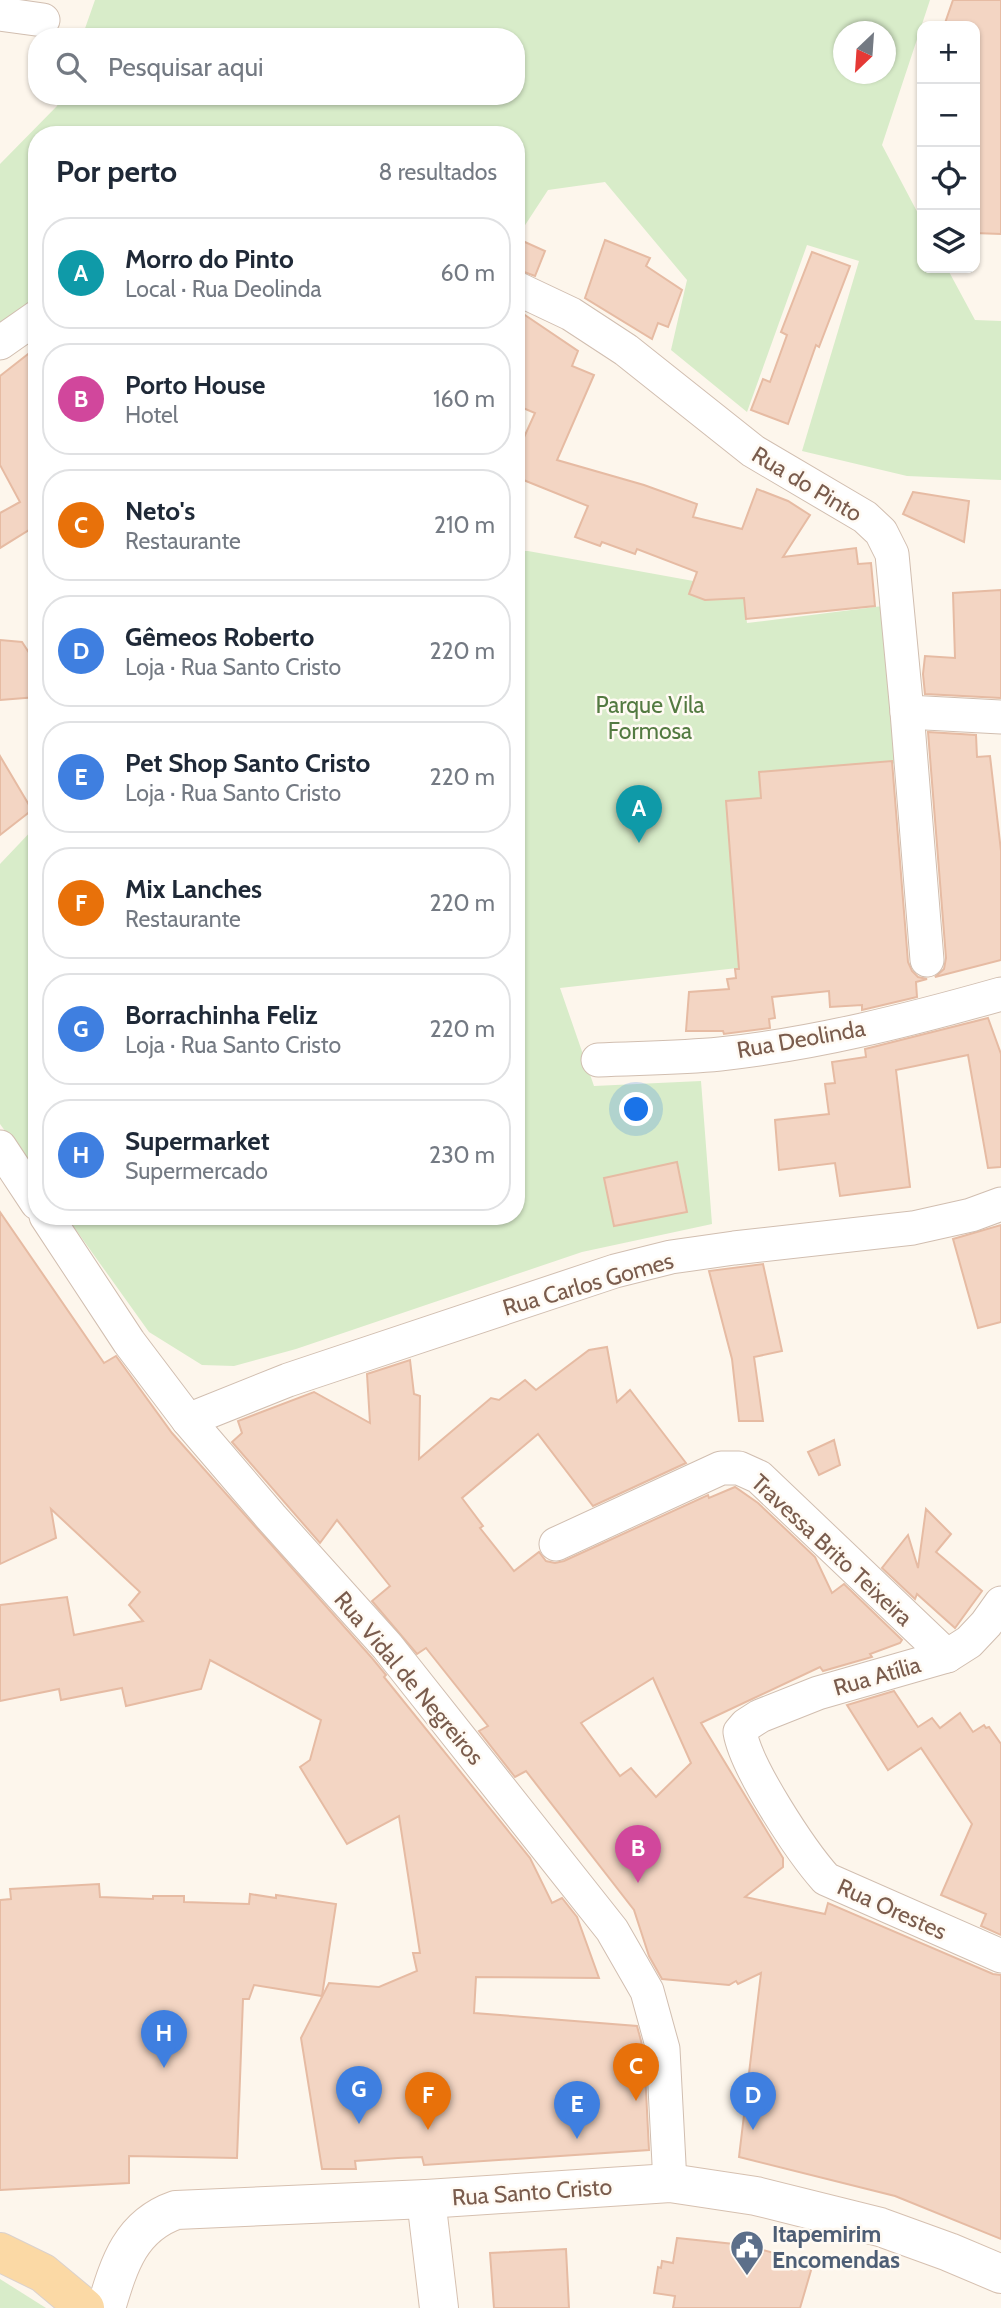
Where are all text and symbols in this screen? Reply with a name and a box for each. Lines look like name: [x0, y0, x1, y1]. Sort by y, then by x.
north arrow: [833, 21, 896, 84]
map controls: [917, 21, 980, 273]
button: +: [917, 21, 980, 84]
search box: [28, 28, 525, 105]
icon: search: [52, 48, 90, 86]
text: Pesquisar aqui: [108, 51, 264, 83]
button: −: [917, 84, 980, 147]
button: locate: [917, 147, 980, 210]
text: Por perto: [56, 153, 177, 190]
text: 8 resultados: [379, 158, 497, 186]
button: layers: [917, 210, 980, 273]
text: Morro do Pinto: [125, 243, 294, 275]
text: A: [74, 259, 88, 287]
text: 60 m: [441, 259, 495, 287]
text: Local · Rua Deolinda: [125, 275, 322, 303]
text: Porto House: [125, 369, 265, 401]
text: B: [74, 385, 88, 413]
text: 160 m: [433, 385, 495, 413]
text: Hotel: [125, 401, 178, 429]
street label: Rua do Pinto: [747, 440, 867, 528]
text: Neto's: [125, 495, 195, 527]
text: C: [74, 511, 88, 539]
text: 210 m: [434, 511, 495, 539]
text: Restaurante: [125, 527, 241, 555]
text: Gêmeos Roberto: [125, 621, 314, 653]
text: D: [73, 637, 89, 665]
text: 220 m: [429, 637, 495, 665]
text: Loja · Rua Santo Cristo: [125, 653, 341, 681]
park label: Parque Vila Formosa: [595, 691, 705, 745]
text: Pet Shop Santo Cristo: [125, 747, 370, 779]
text: E: [74, 763, 88, 791]
text: 220 m: [429, 763, 495, 791]
text: Loja · Rua Santo Cristo: [125, 779, 341, 807]
pin: A: [616, 785, 662, 843]
text: Mix Lanches: [125, 873, 262, 905]
text: F: [75, 889, 87, 917]
text: 220 m: [429, 889, 495, 917]
text: Restaurante: [125, 905, 241, 933]
text: Borrachinha Feliz: [125, 999, 317, 1031]
street label: Rua Deolinda: [735, 1014, 867, 1064]
text: G: [73, 1015, 89, 1043]
text: 220 m: [429, 1015, 495, 1043]
text: Loja · Rua Santo Cristo: [125, 1031, 341, 1059]
your location: [619, 1092, 653, 1126]
text: Supermarket: [125, 1125, 270, 1157]
text: H: [73, 1141, 89, 1169]
text: 230 m: [429, 1141, 495, 1169]
text: Supermercado: [125, 1157, 268, 1185]
street label: Rua Carlos Gomes: [499, 1246, 677, 1322]
street label: Travessa Brito Teixeira: [746, 1468, 918, 1632]
street label: Rua Vidal de Negreiros: [328, 1586, 490, 1770]
street label: Rua Atília: [830, 1650, 924, 1702]
pin: B: [615, 1825, 661, 1883]
street label: Rua Orestes: [833, 1872, 951, 1946]
pin: H: [141, 2010, 187, 2068]
pin: C: [613, 2043, 659, 2101]
pin: G: [336, 2066, 382, 2124]
pin: F: [405, 2072, 451, 2130]
pin: D: [730, 2072, 776, 2130]
pin: E: [554, 2081, 600, 2139]
street label: Rua Santo Cristo: [451, 2172, 613, 2212]
place label: Itapemirim Encomendas: [772, 2220, 900, 2274]
public building icon: Itapemirim Encomendas: [728, 2228, 766, 2277]

